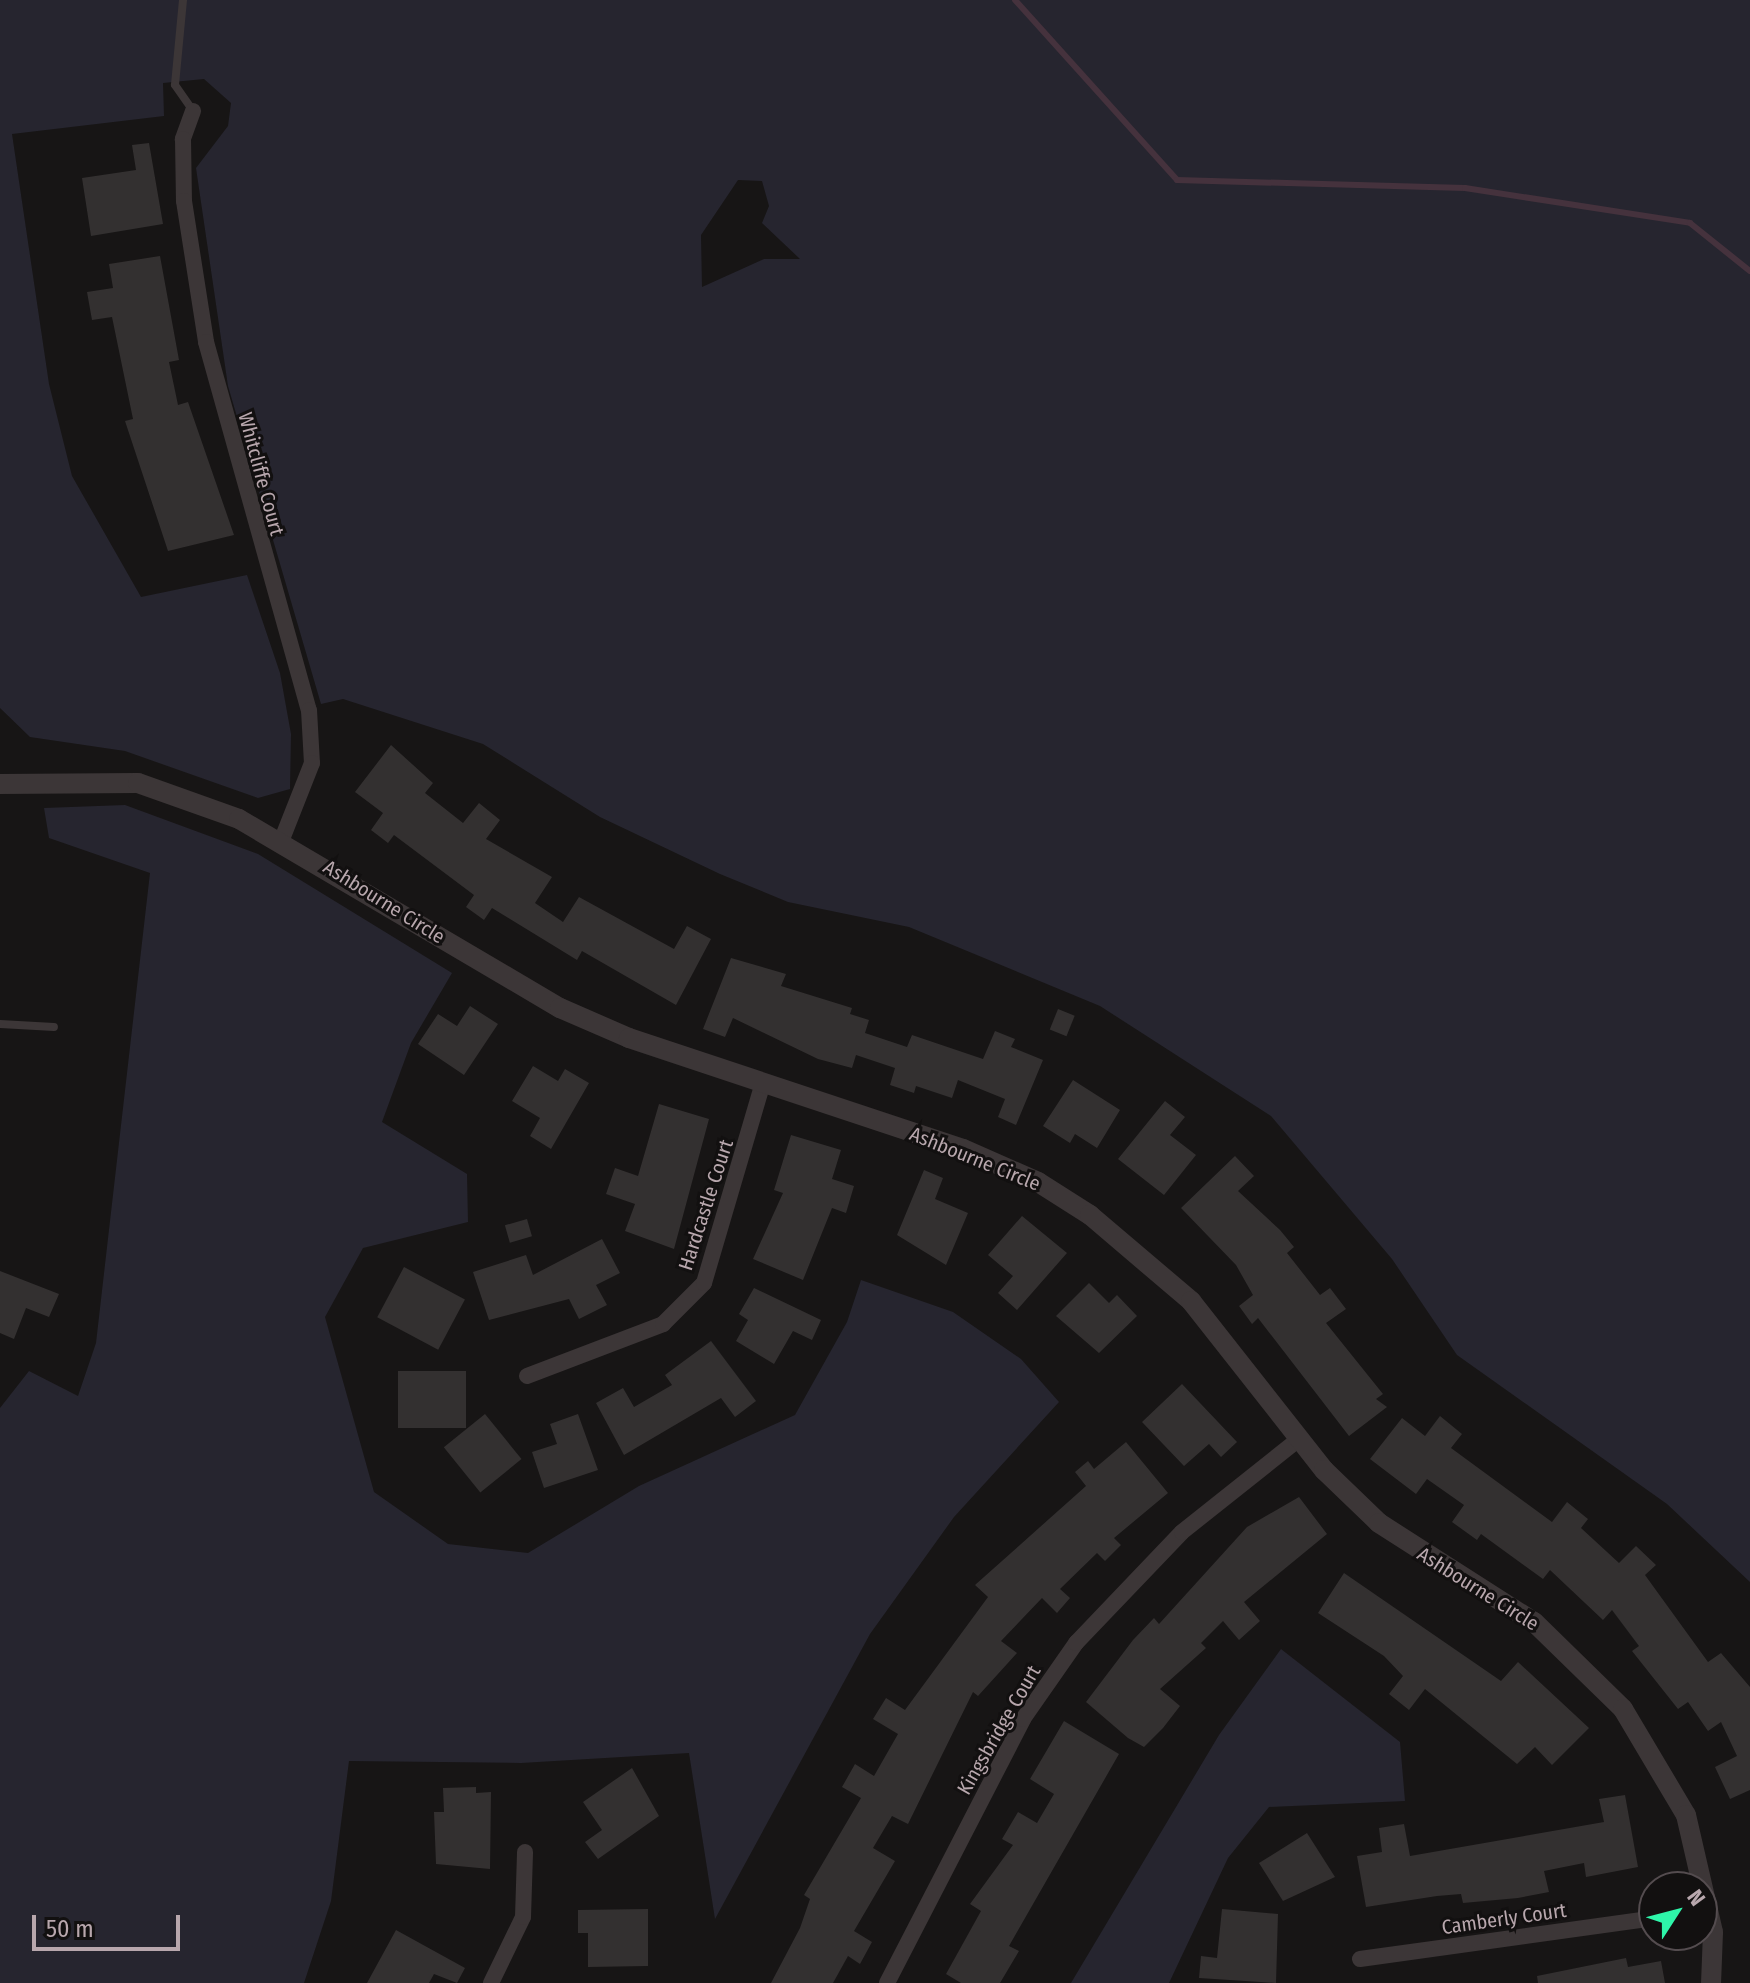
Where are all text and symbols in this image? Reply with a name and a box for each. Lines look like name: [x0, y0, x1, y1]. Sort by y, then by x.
street label: Whitcliffe Court: [233, 410, 289, 538]
street label: Ashbourne Circle: [319, 855, 449, 949]
street label: Ashbourne Circle: [906, 1122, 1044, 1196]
street label: Hardcastle Court: [674, 1137, 738, 1273]
street label: Ashbourne Circle: [1413, 1542, 1543, 1636]
street label: Kingsbridge Court: [952, 1661, 1046, 1799]
north arrow: [1638, 1871, 1718, 1951]
text: N: [1681, 1885, 1711, 1911]
street label: Camberly Court: [1440, 1898, 1568, 1940]
scale bar: [36, 1899, 184, 1949]
text: 50 m: [46, 1915, 94, 1943]

